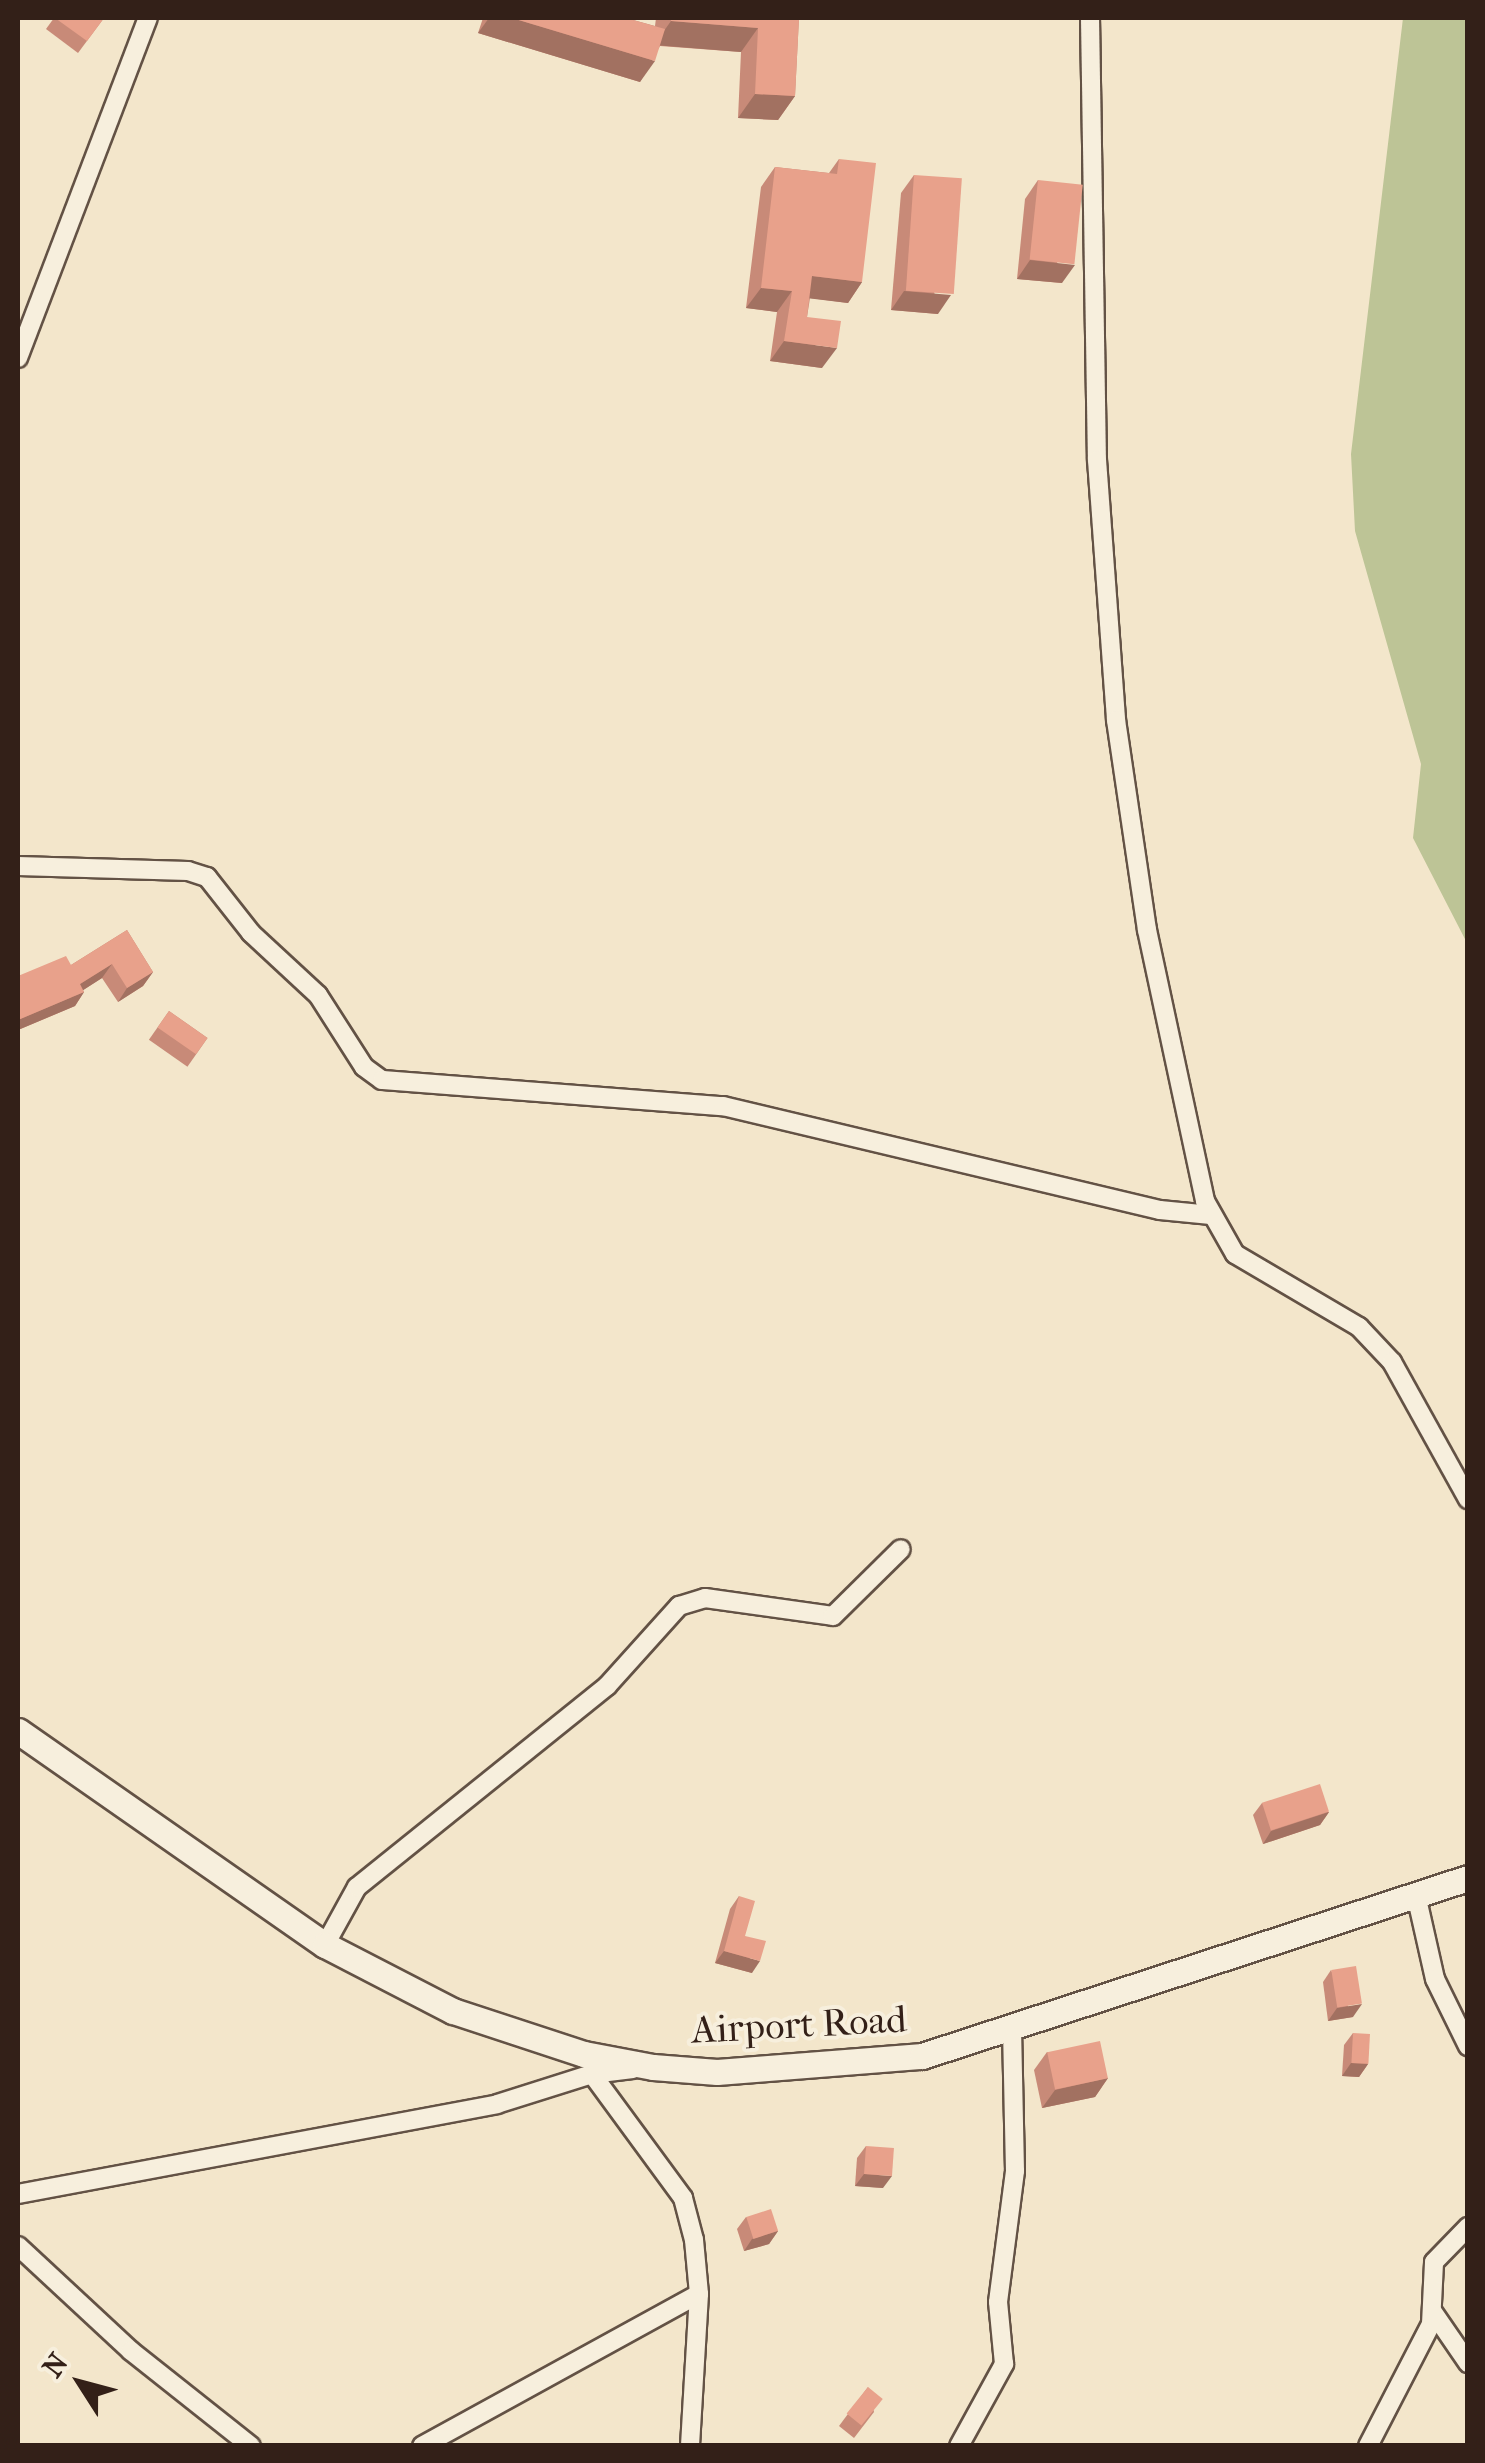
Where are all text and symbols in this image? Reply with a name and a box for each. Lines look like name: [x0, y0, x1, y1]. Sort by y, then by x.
street label: Airport Road: [690, 1997, 908, 2053]
north arrow: [30, 2333, 130, 2433]
text: N: [36, 2347, 75, 2383]

